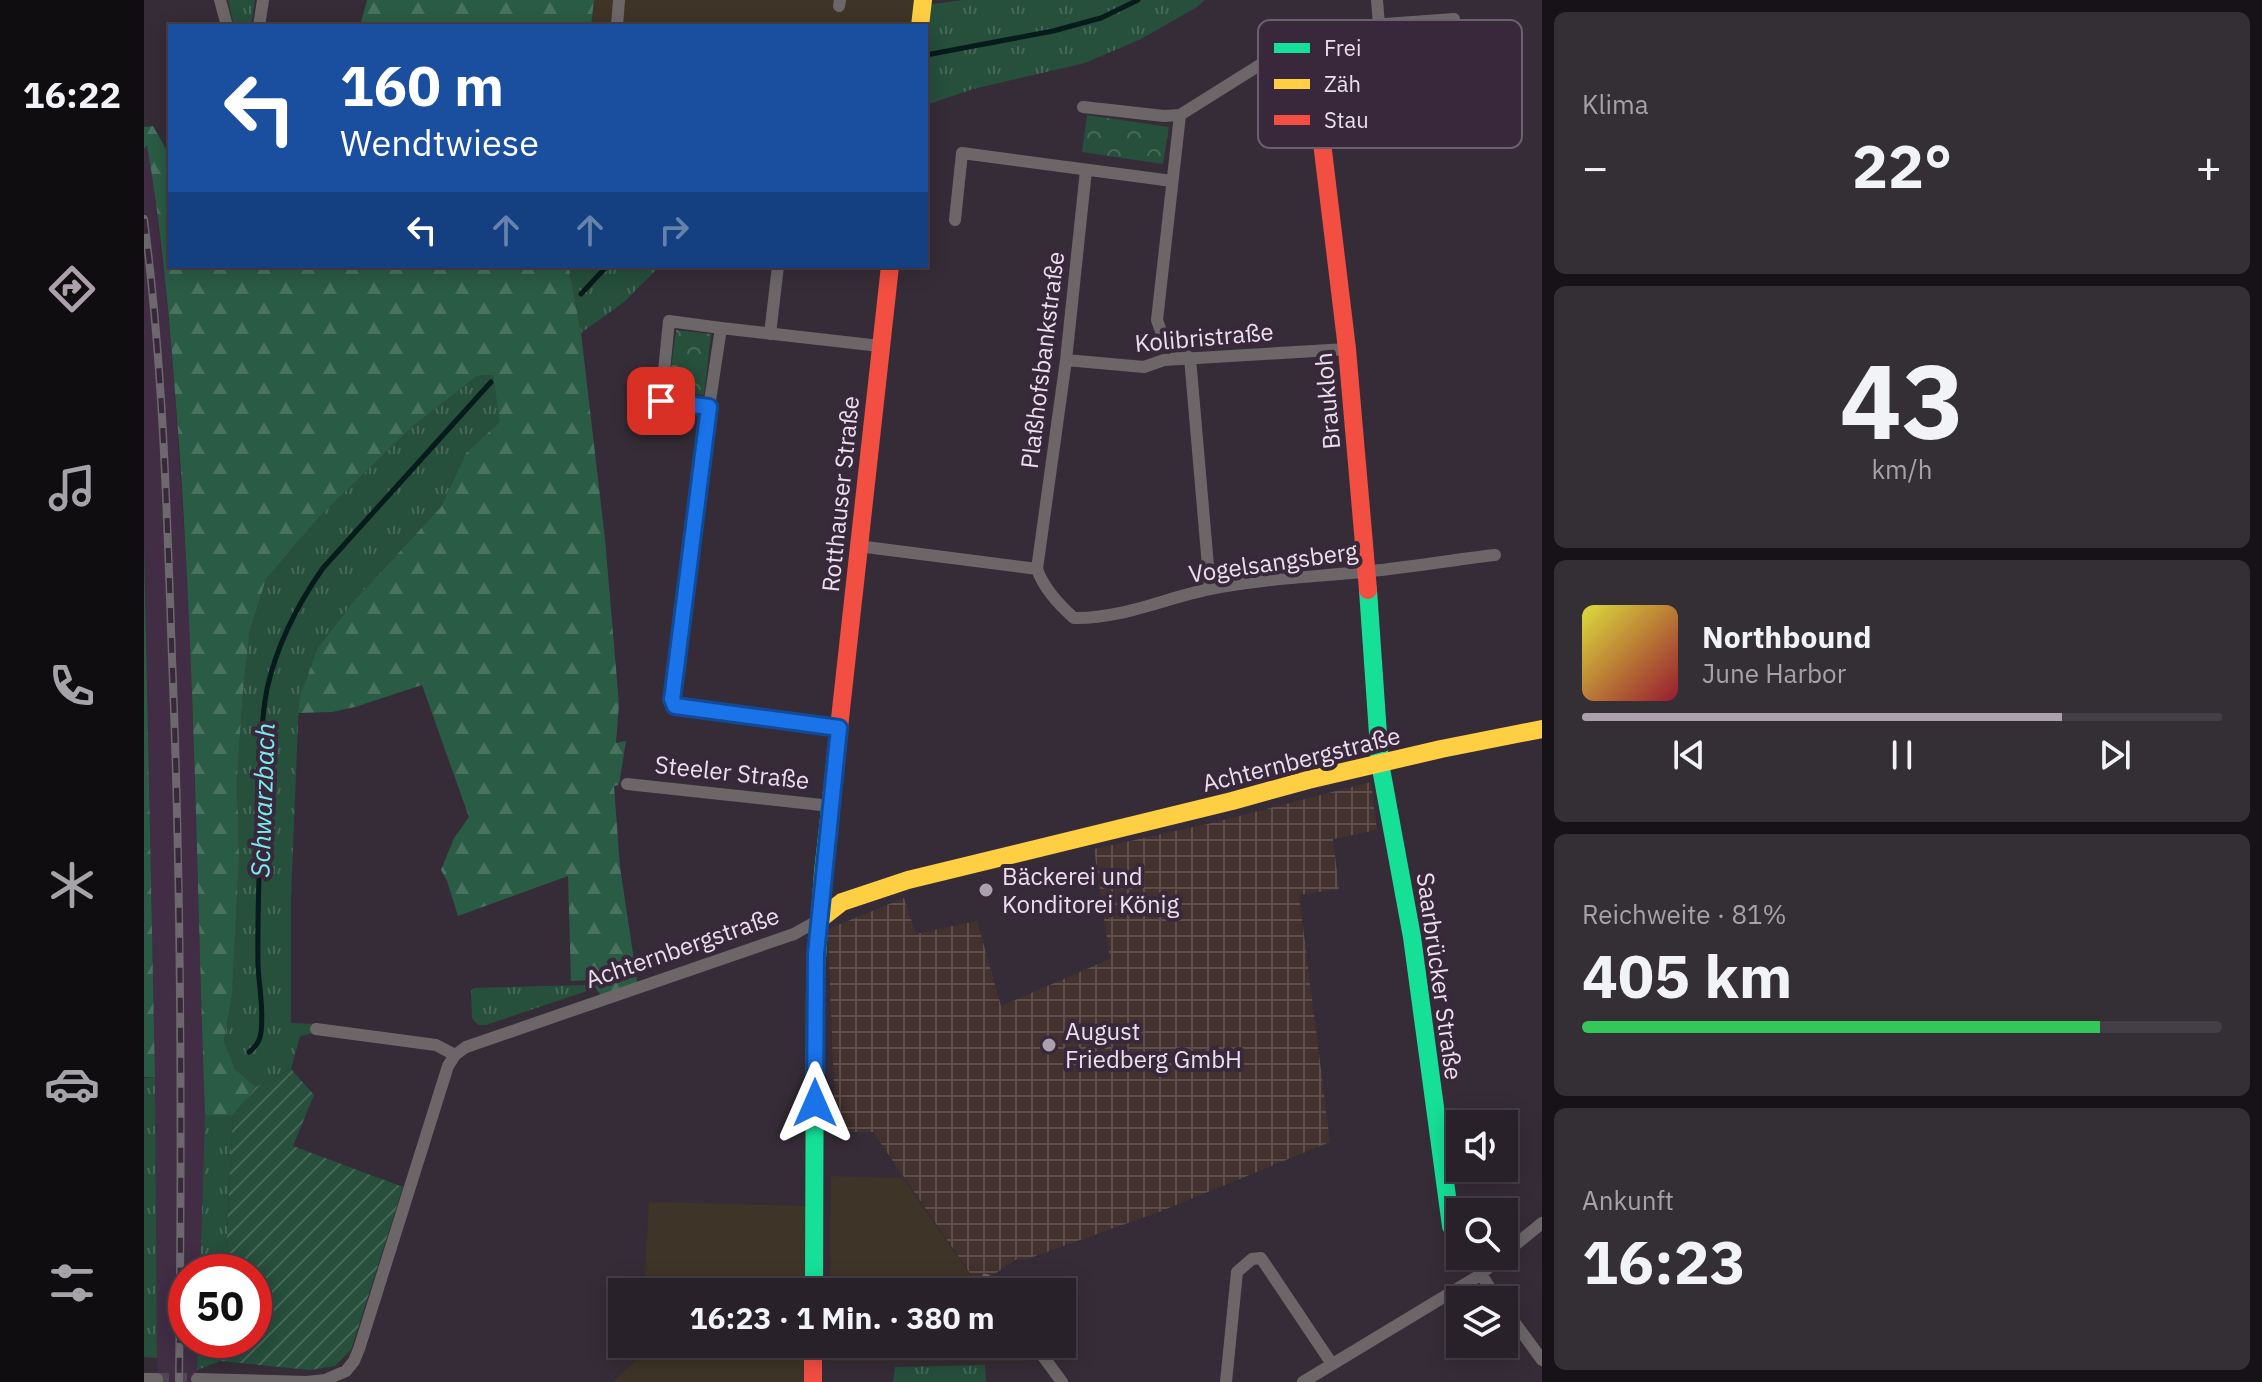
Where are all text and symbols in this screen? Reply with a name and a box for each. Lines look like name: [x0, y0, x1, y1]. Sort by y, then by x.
legend: [1258, 20, 1522, 148]
text: Frei: [1324, 33, 1361, 62]
text: 160 m: [340, 49, 504, 121]
icon: left: [208, 56, 312, 160]
text: Zäh: [1324, 69, 1361, 98]
text: 16:22: [23, 71, 121, 118]
text: Klima: [1582, 87, 1649, 121]
text: Stau: [1324, 105, 1369, 134]
text: Wendtwiese: [340, 119, 539, 166]
text: 22°: [1852, 126, 1952, 205]
text: −: [1582, 138, 1608, 195]
text: +: [2196, 138, 2222, 195]
icon: left: [400, 208, 444, 252]
icon: ahead: [484, 208, 528, 252]
icon: ahead: [568, 208, 612, 252]
icon: right: [652, 208, 696, 252]
street label: Plaßhofsbankstraße: [1013, 250, 1071, 470]
icon: directions: [44, 261, 100, 317]
street label: Kolibristraße: [1133, 315, 1275, 359]
text: 43: [1840, 332, 1964, 468]
street label: Braukloh: [1307, 351, 1347, 451]
pin: [627, 367, 695, 435]
icon: arrive: [639, 379, 683, 423]
street label: Rotthauser Straße: [814, 394, 866, 594]
text: km/h: [1871, 452, 1933, 486]
icon: music: [44, 460, 100, 516]
street label: Vogelsangsberg: [1187, 534, 1360, 590]
text: Northbound: [1702, 617, 1871, 656]
text: June Harbor: [1702, 656, 1846, 690]
icon: phone: [44, 658, 100, 714]
street label: Achternbergstraße: [1199, 719, 1403, 799]
water label: Schwarzbach: [242, 722, 282, 878]
icon: previous: [1667, 733, 1711, 777]
icon: pause: [1880, 733, 1924, 777]
icon: next: [2093, 733, 2137, 777]
street label: Steeler Straße: [653, 748, 811, 796]
icon: climate: [44, 857, 100, 913]
place label: Bäckerei und Konditorei König: [1002, 860, 1180, 920]
street label: Saarbrücker Straße: [1410, 870, 1470, 1082]
marker: Bäckerei und Konditorei König: [977, 881, 995, 899]
text: Reichweite · 81%: [1582, 897, 1787, 931]
street label: Achternbergstraße: [581, 899, 783, 995]
text: 405 km: [1582, 936, 1792, 1015]
place label: August Friedberg GmbH: [1065, 1015, 1242, 1075]
marker: August Friedberg GmbH: [1040, 1036, 1058, 1054]
icon: car: [44, 1056, 100, 1112]
position arrow: [773, 1061, 857, 1145]
map controls: [1446, 1110, 1518, 1358]
button: sound: [1446, 1110, 1518, 1182]
text: Ankunft: [1582, 1183, 1674, 1217]
button: search: [1446, 1198, 1518, 1270]
text: 16:23: [1582, 1222, 1746, 1301]
speed limit sign: 50: [168, 1254, 272, 1358]
icon: filters: [44, 1255, 100, 1311]
button: layers: [1446, 1286, 1518, 1358]
text: 16:23 · 1 Min. · 380 m: [689, 1298, 995, 1337]

